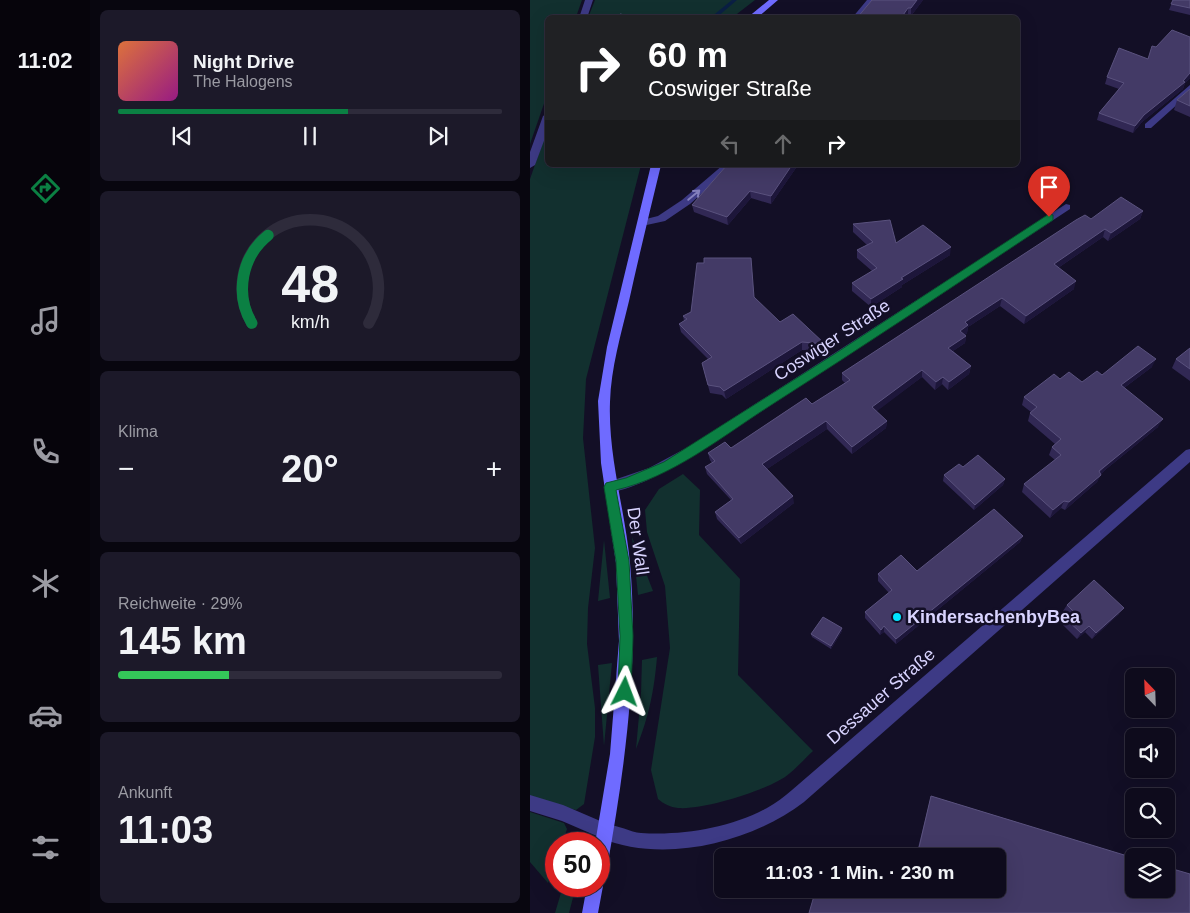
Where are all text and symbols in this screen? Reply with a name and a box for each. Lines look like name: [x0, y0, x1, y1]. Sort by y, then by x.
icon: right: [565, 35, 630, 100]
text: 60 m: [648, 35, 728, 74]
text: 11:02: [17, 48, 73, 73]
text: Night Drive: [193, 51, 294, 72]
text: The Halogens: [193, 73, 293, 90]
text: Coswiger Straße: [648, 76, 812, 101]
icon: previous: [168, 122, 196, 150]
icon: pause: [296, 122, 324, 150]
icon: next: [424, 122, 452, 150]
icon: left: [716, 130, 744, 158]
icon: ahead: [769, 130, 797, 158]
icon: right: [822, 130, 850, 158]
pin: [1028, 166, 1070, 217]
icon: directions: [28, 171, 63, 206]
icon: arrive: [1035, 173, 1063, 201]
one-way arrow: [687, 190, 700, 201]
text: 48: [281, 255, 339, 313]
street label: Coswiger Straße: [770, 295, 894, 385]
icon: music: [28, 303, 63, 338]
text: km/h: [291, 312, 329, 332]
text: Klima: [118, 423, 158, 440]
icon: phone: [28, 434, 63, 469]
text: 20°: [281, 448, 339, 490]
text: −: [118, 453, 134, 484]
text: +: [486, 453, 502, 484]
street label: Der Wall: [623, 506, 653, 576]
icon: climate: [28, 566, 63, 601]
text: Reichweite · 29%: [118, 595, 243, 612]
place label: KindersachenbyBea: [907, 607, 1081, 627]
marker: KindersachenbyBea: [891, 611, 903, 623]
text: 145 km: [118, 620, 247, 662]
street label: Dessauer Straße: [823, 644, 939, 748]
position arrow: [598, 665, 650, 717]
north arrow: [1125, 668, 1175, 718]
map controls: [1125, 668, 1175, 898]
icon: car: [28, 698, 63, 733]
button: sound: [1125, 728, 1175, 778]
text: Ankunft: [118, 784, 172, 801]
button: search: [1125, 788, 1175, 838]
text: 11:03: [118, 809, 213, 851]
icon: filters: [28, 830, 63, 865]
speed limit sign: 50: [545, 832, 610, 897]
button: layers: [1125, 848, 1175, 898]
text: 11:03 · 1 Min. · 230 m: [765, 862, 955, 883]

